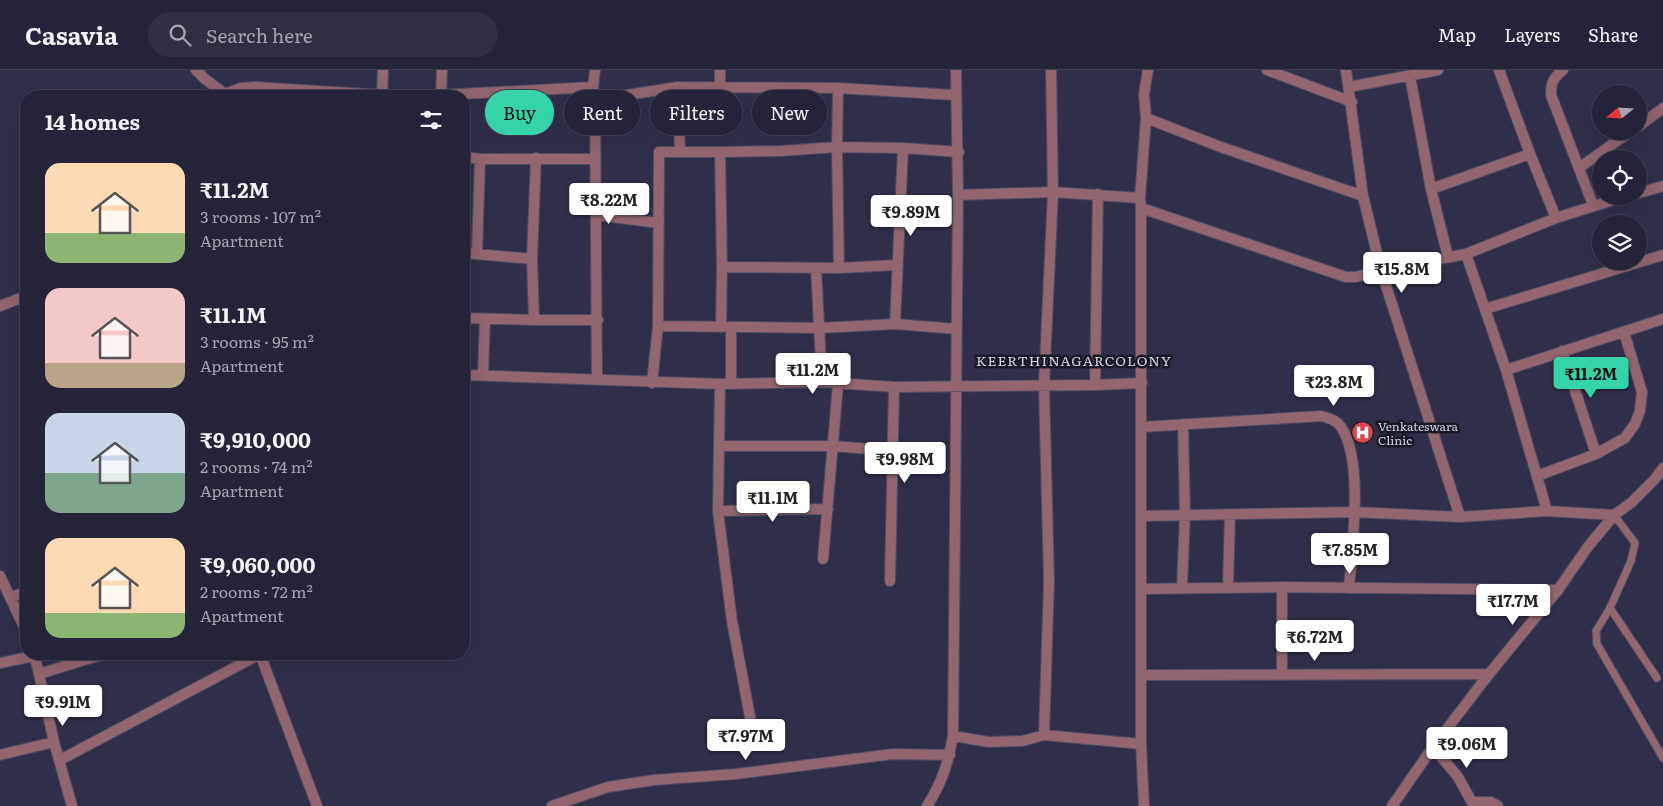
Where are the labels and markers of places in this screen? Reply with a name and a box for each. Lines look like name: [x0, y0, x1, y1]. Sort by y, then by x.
pin: ₹8.22M: [568, 182, 650, 225]
pin: ₹9.89M: [870, 194, 952, 237]
pin: ₹15.8M: [1361, 252, 1443, 294]
pin: ₹11.2M: [772, 352, 854, 395]
pin: ₹11.2M: [1550, 356, 1632, 399]
pin: ₹23.8M: [1293, 364, 1375, 407]
place label: Venkateswara Clinic: [1378, 417, 1459, 449]
hospital icon: Venkateswara Clinic: [1350, 421, 1374, 445]
pin: ₹9.98M: [864, 442, 946, 484]
pin: ₹11.1M: [732, 480, 814, 523]
pin: ₹7.85M: [1309, 532, 1391, 575]
pin: ₹17.7M: [1472, 584, 1554, 626]
pin: ₹6.72M: [1274, 620, 1356, 662]
pin: ₹9.91M: [22, 684, 104, 727]
pin: ₹7.97M: [705, 718, 787, 761]
pin: ₹9.06M: [1426, 726, 1508, 769]

